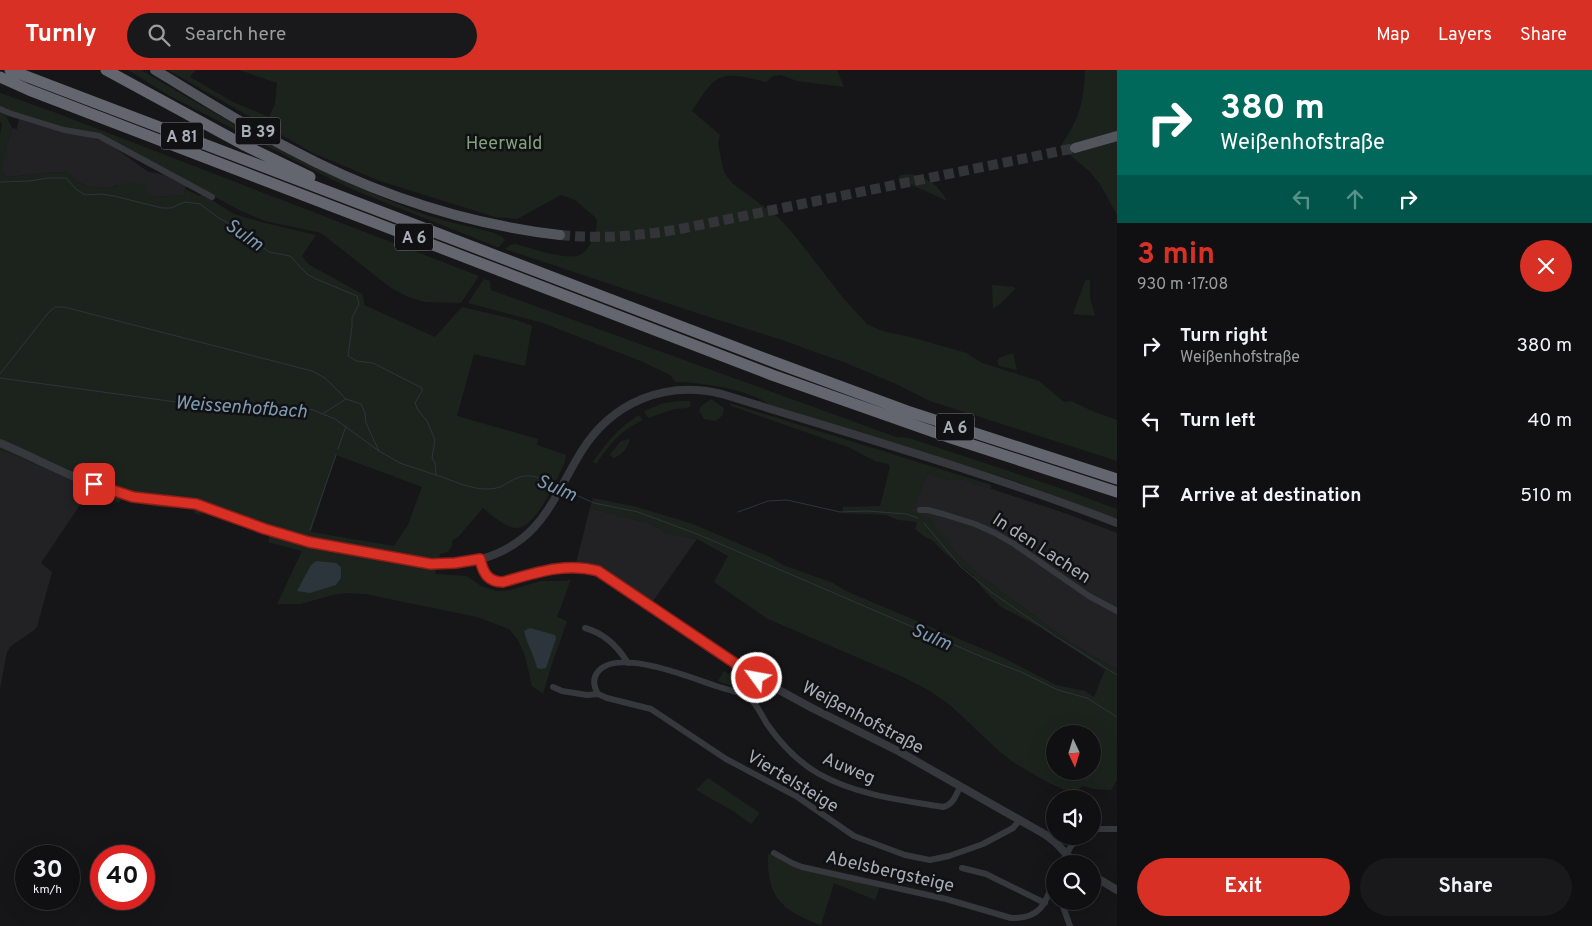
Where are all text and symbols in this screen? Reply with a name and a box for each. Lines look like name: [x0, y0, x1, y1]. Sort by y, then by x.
search box: [127, 13, 477, 58]
text: Turnly: [25, 20, 97, 50]
icon: search: [145, 21, 173, 49]
text: Search here: [185, 23, 286, 47]
text: Map: [1376, 24, 1410, 47]
text: Layers: [1438, 24, 1492, 47]
text: Share: [1520, 24, 1567, 47]
text: 380 m: [1220, 87, 1325, 131]
icon: right: [1137, 90, 1202, 155]
road number: B 39: [236, 118, 280, 144]
road number: A 81: [161, 122, 203, 150]
text: Weißenhofstraße: [1220, 130, 1385, 157]
park label: Heerwald: [466, 133, 542, 156]
icon: left: [1288, 185, 1316, 213]
icon: ahead: [1341, 185, 1369, 213]
icon: right: [1394, 185, 1422, 213]
water label: Sulm: [220, 214, 268, 258]
road number: A 6: [395, 224, 433, 250]
text: 3 min: [1137, 237, 1215, 274]
button: close: [1520, 240, 1572, 292]
text: 930 m · 17:08: [1137, 275, 1228, 295]
text: Turn right: [1180, 324, 1268, 348]
icon: right: [1137, 332, 1165, 360]
text: 380 m: [1516, 334, 1572, 358]
text: Weißenhofstraße: [1180, 348, 1300, 368]
water label: Weissenhofbach: [174, 391, 308, 425]
icon: left: [1137, 407, 1165, 435]
text: Turn left: [1180, 409, 1256, 433]
text: 40 m: [1527, 409, 1572, 433]
road number: A 6: [936, 414, 974, 441]
pin: [73, 463, 115, 505]
icon: arrive: [80, 470, 108, 498]
water label: Sulm: [532, 470, 580, 508]
icon: arrive: [1137, 482, 1165, 510]
text: Arrive at destination: [1180, 484, 1361, 508]
text: 510 m: [1520, 484, 1572, 508]
street label: In den Lachen: [988, 509, 1095, 590]
water label: Sulm: [907, 619, 955, 657]
position arrow: [730, 651, 782, 703]
street label: Weißenhofstraße: [797, 677, 927, 760]
north arrow: [1046, 725, 1101, 780]
map controls: [1046, 725, 1101, 910]
street label: Viertelsteige: [742, 746, 842, 819]
street label: Auweg: [819, 748, 878, 791]
button: sound: [1046, 790, 1101, 845]
speed limit sign: 40: [90, 845, 155, 910]
street label: Abelsbergsteige: [823, 846, 956, 898]
text: 30: [32, 855, 63, 887]
button: search: [1046, 855, 1101, 910]
button: Exit: [1137, 858, 1350, 916]
button: Share: [1360, 858, 1572, 916]
text: km/h: [33, 882, 62, 898]

